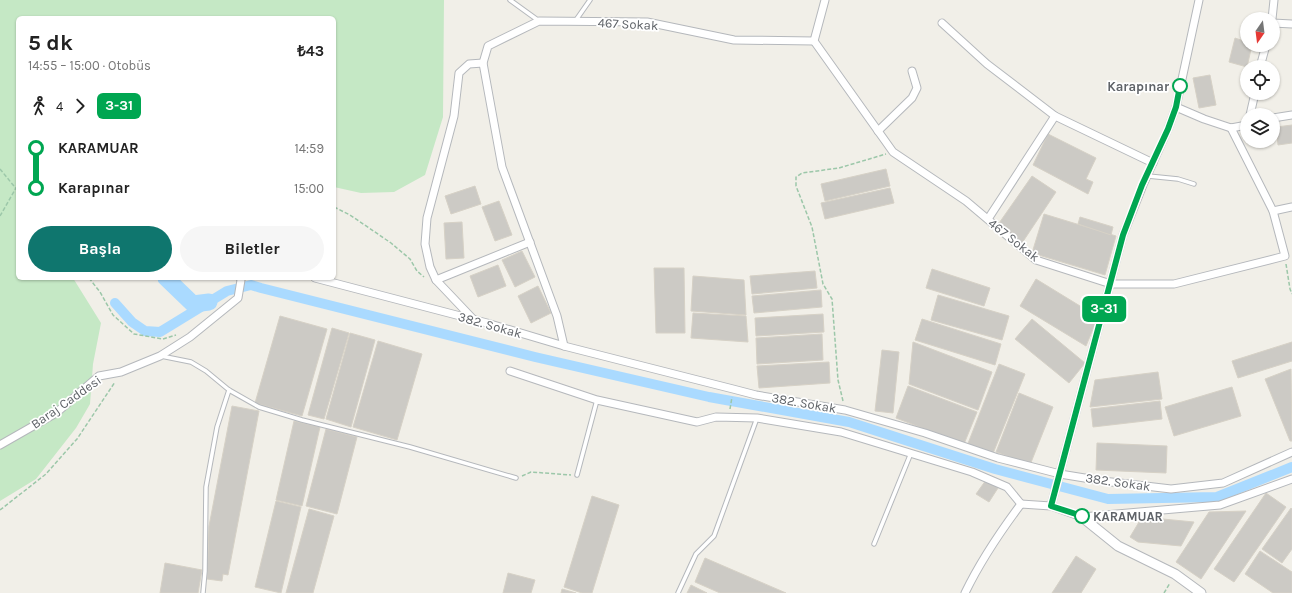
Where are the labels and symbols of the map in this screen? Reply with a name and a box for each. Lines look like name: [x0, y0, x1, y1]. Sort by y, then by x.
north arrow: [1240, 12, 1280, 52]
street label: 467 Sokak: [597, 15, 659, 33]
marker: Karapınar: [1172, 78, 1188, 94]
place label: Karapınar: [1107, 79, 1170, 94]
street label: 467 Sokak: [985, 215, 1043, 265]
line badge: 3-31: [1076, 296, 1132, 322]
street label: 382. Sokak: [457, 309, 523, 341]
street label: Baraj Caddesi: [28, 372, 104, 432]
street label: 382. Sokak: [770, 390, 838, 416]
street label: 382. Sokak: [1085, 470, 1151, 494]
marker: KARAMUAR: [1074, 508, 1090, 524]
place label: KARAMUAR: [1093, 509, 1163, 524]

